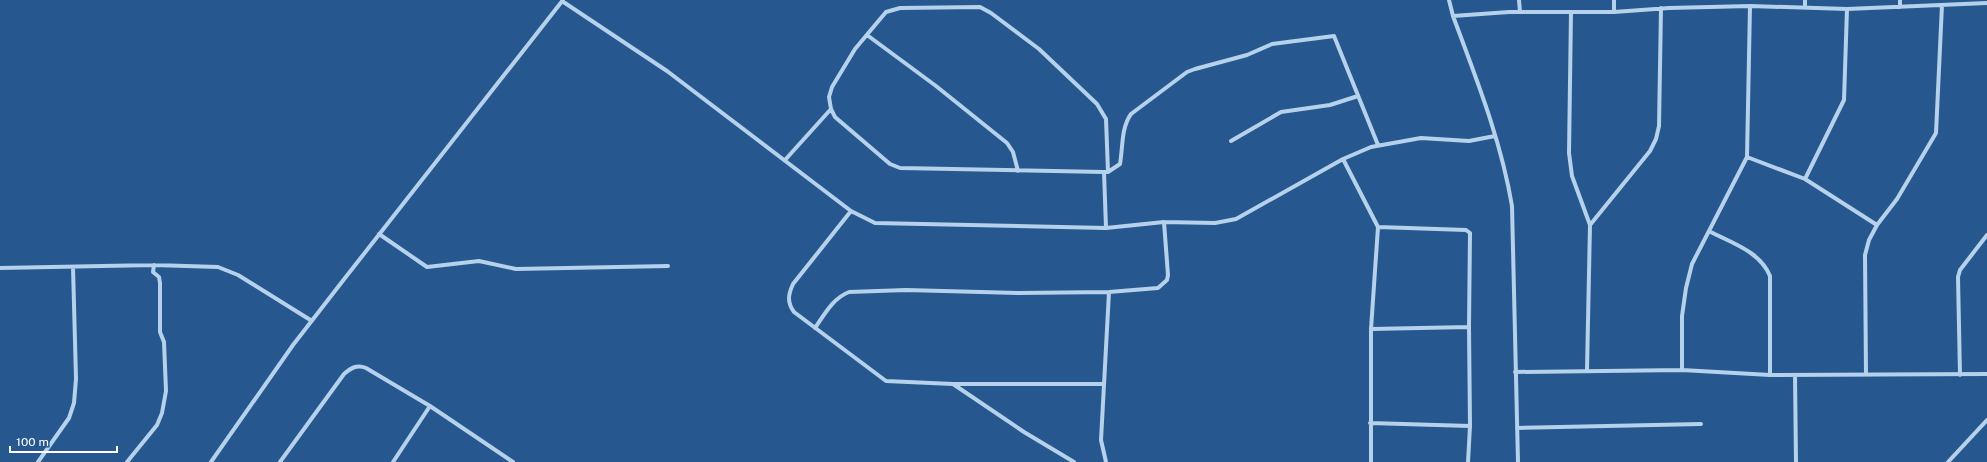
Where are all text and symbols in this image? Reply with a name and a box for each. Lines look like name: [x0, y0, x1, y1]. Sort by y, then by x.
scale bar: [10, 428, 117, 454]
text: 100 m: [16, 435, 49, 449]

